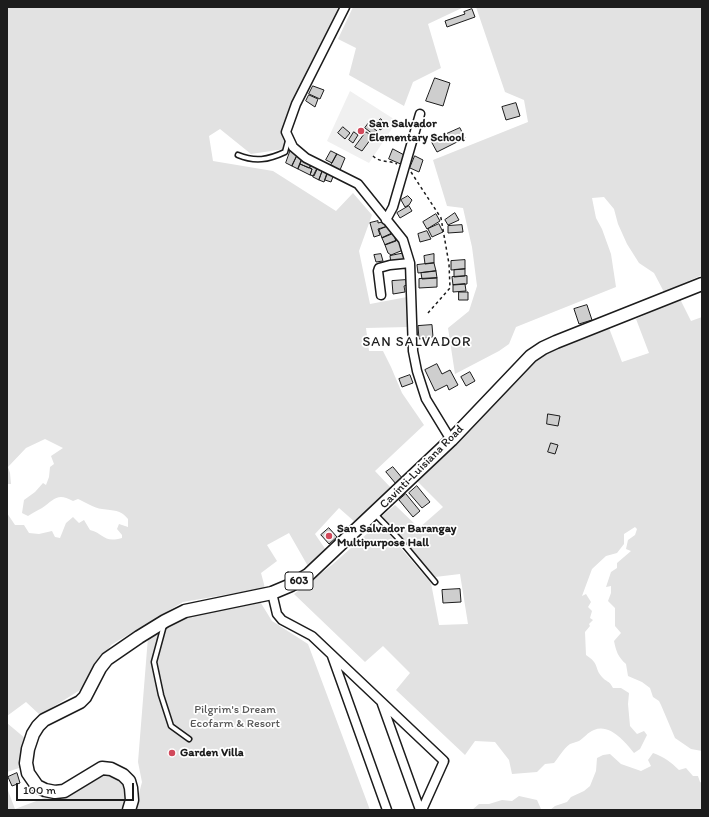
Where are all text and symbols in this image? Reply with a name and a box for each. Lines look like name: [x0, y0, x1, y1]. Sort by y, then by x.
place label: San Salvador Elementary School: [369, 117, 465, 145]
marker: San Salvador Elementary School: [356, 126, 366, 136]
district label: SAN SALVADOR: [362, 334, 472, 350]
street label: Cavinti-Luisiana Road: [377, 422, 467, 512]
place label: San Salvador Barangay Multipurpose Hall: [337, 522, 456, 550]
marker: San Salvador Barangay Multipurpose Hall: [324, 531, 334, 541]
road number: 603: [285, 572, 313, 590]
park label: Pilgrim's Dream Ecofarm & Resort: [190, 703, 280, 731]
place label: Garden Villa: [180, 746, 244, 760]
marker: Garden Villa: [167, 748, 177, 758]
scale bar: [18, 775, 136, 801]
text: 100 m: [23, 783, 56, 797]

